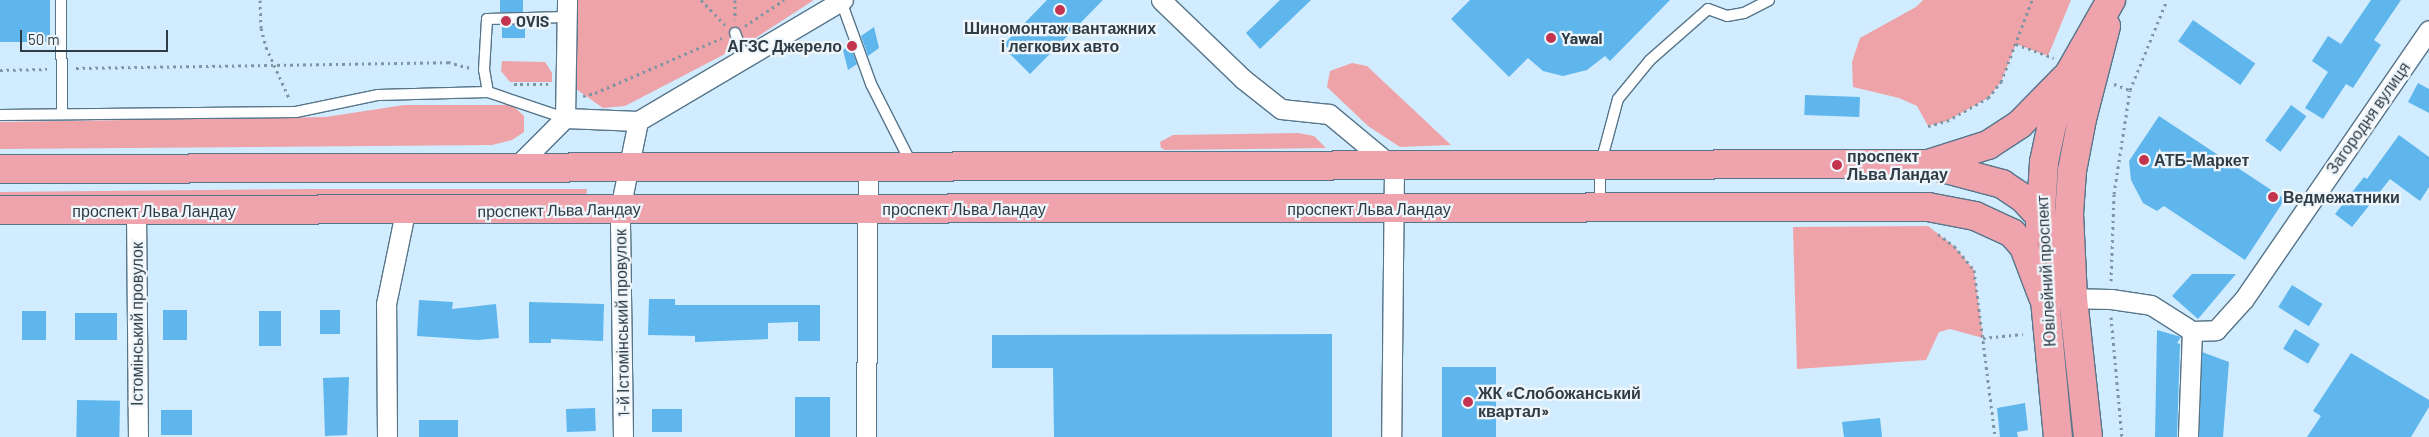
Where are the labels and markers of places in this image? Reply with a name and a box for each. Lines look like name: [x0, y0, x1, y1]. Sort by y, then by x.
marker: Шиномонтаж вантажних і легкових авто: [1054, 4, 1066, 16]
place label: OVIS: [516, 11, 549, 31]
marker: OVIS: [500, 15, 512, 27]
place label: Шиномонтаж вантажних і легкових авто: [964, 18, 1156, 56]
place label: Yawal: [1561, 28, 1602, 48]
marker: Yawal: [1545, 32, 1557, 44]
place label: АГЗС Джерело: [727, 36, 842, 56]
marker: АГЗС Джерело: [846, 40, 858, 52]
place label: проспект Льва Ландау: [1847, 146, 1948, 184]
place label: АТБ-Маркет: [2154, 150, 2249, 170]
marker: АТБ-Маркет: [2138, 154, 2150, 166]
marker: проспект Льва Ландау: [1831, 159, 1843, 171]
place label: Ведмежатники: [2283, 187, 2400, 207]
marker: Ведмежатники: [2267, 191, 2279, 203]
place label: ЖК «Слобожанський квартал»: [1478, 383, 1641, 421]
marker: ЖК «Слобожанський квартал»: [1462, 396, 1474, 408]

